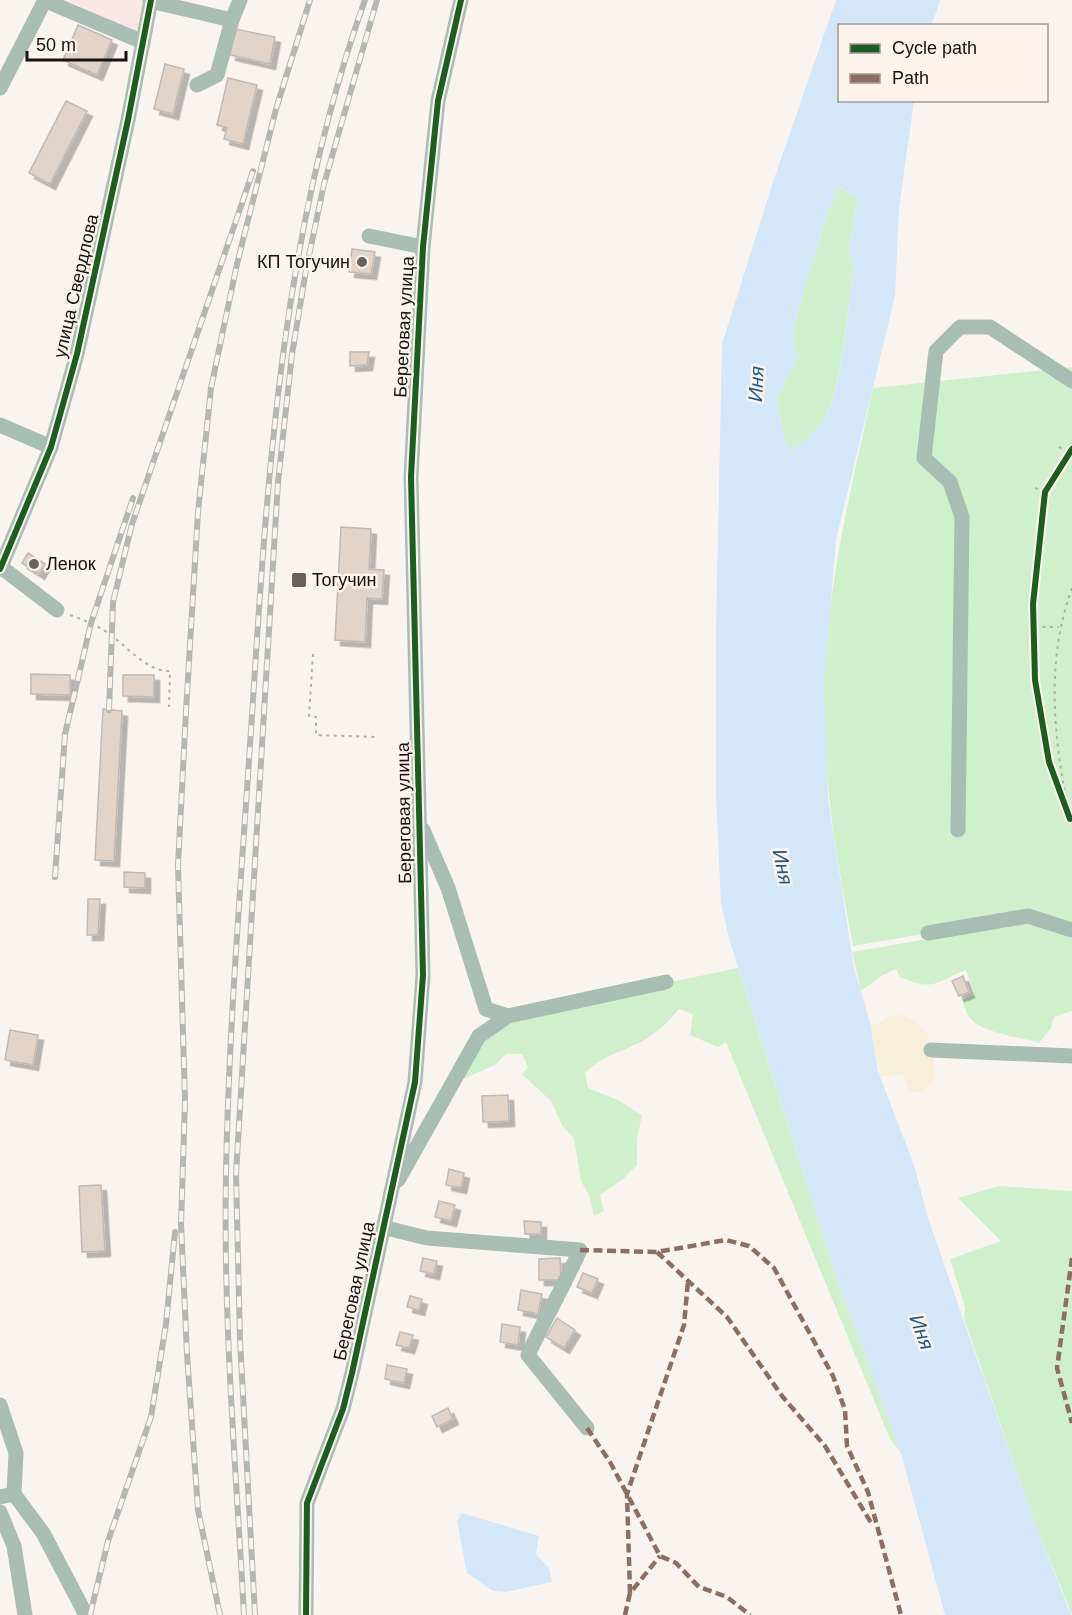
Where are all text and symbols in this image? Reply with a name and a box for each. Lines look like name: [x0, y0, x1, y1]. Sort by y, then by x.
scale bar: [27, 24, 126, 62]
legend: [838, 24, 1048, 102]
text: 50 m: [36, 35, 76, 55]
text: Cycle path: [892, 38, 977, 58]
text: Path: [892, 68, 929, 88]
street label: улица Свердлова: [50, 211, 103, 360]
place label: КП Тогучин: [257, 252, 350, 272]
marker: КП Тогучин: [355, 255, 369, 269]
street label: Береговая улица: [390, 255, 418, 398]
water label: Иня: [744, 365, 768, 403]
place label: Ленок: [46, 554, 96, 574]
marker: Ленок: [27, 557, 41, 571]
place label: Тогучин: [312, 570, 377, 590]
marker: Тогучин: [290, 571, 308, 589]
street label: Береговая улица: [393, 741, 415, 884]
water label: Иня: [768, 847, 798, 887]
street label: Береговая улица: [329, 1219, 379, 1362]
water label: Иня: [906, 1311, 939, 1353]

